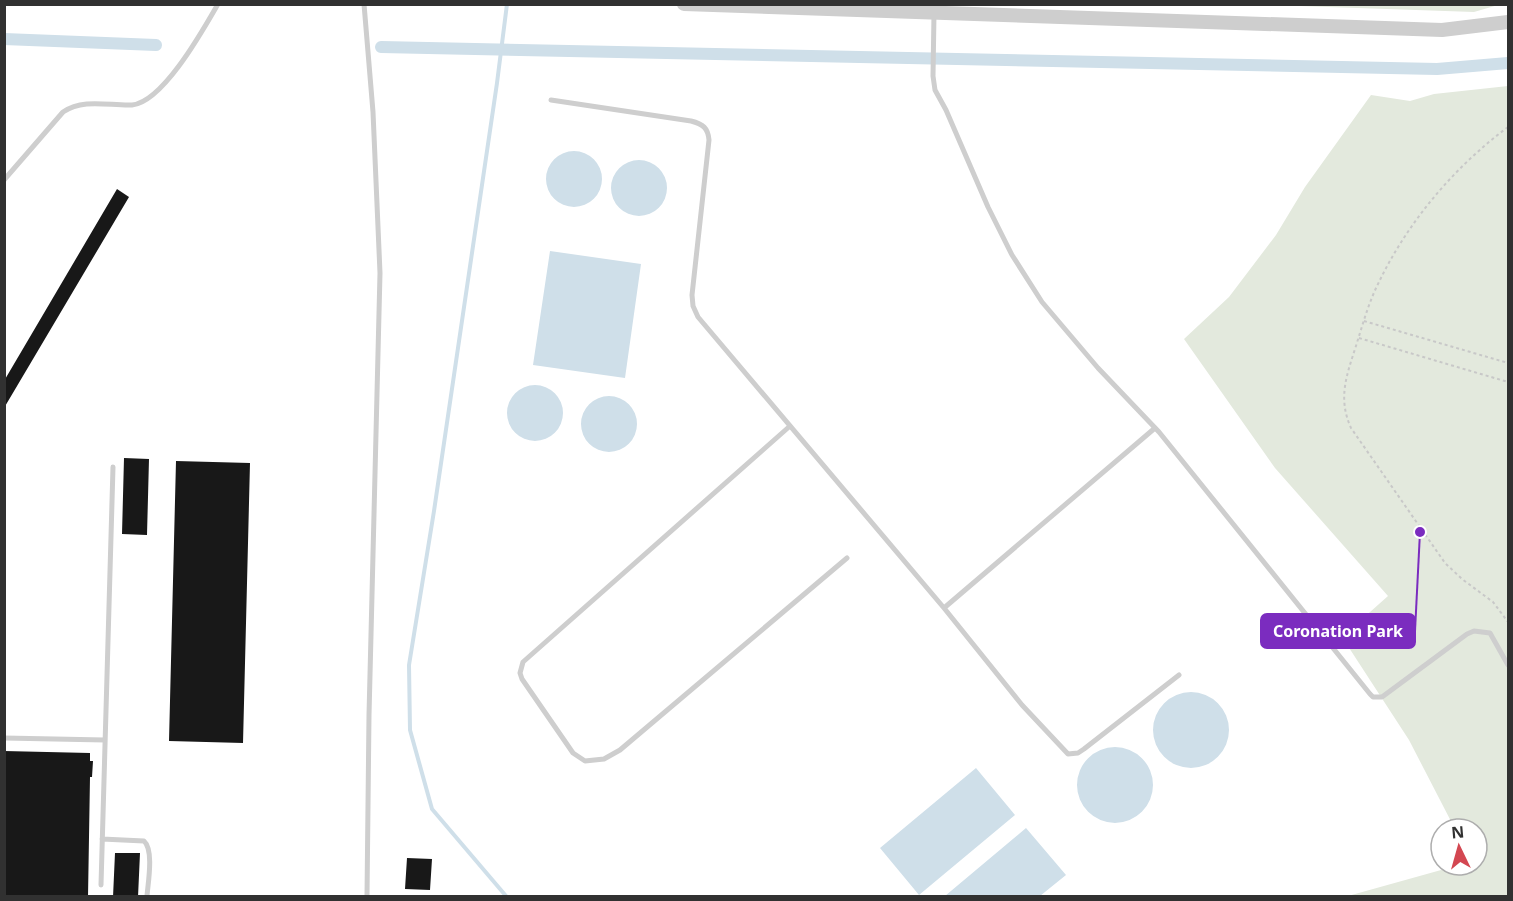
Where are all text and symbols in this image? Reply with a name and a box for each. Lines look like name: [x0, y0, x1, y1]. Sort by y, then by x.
callout: Coronation Park: [1261, 614, 1415, 648]
text: Coronation Park: [1273, 620, 1403, 642]
north arrow: [1429, 817, 1489, 877]
text: N: [1450, 821, 1465, 844]

